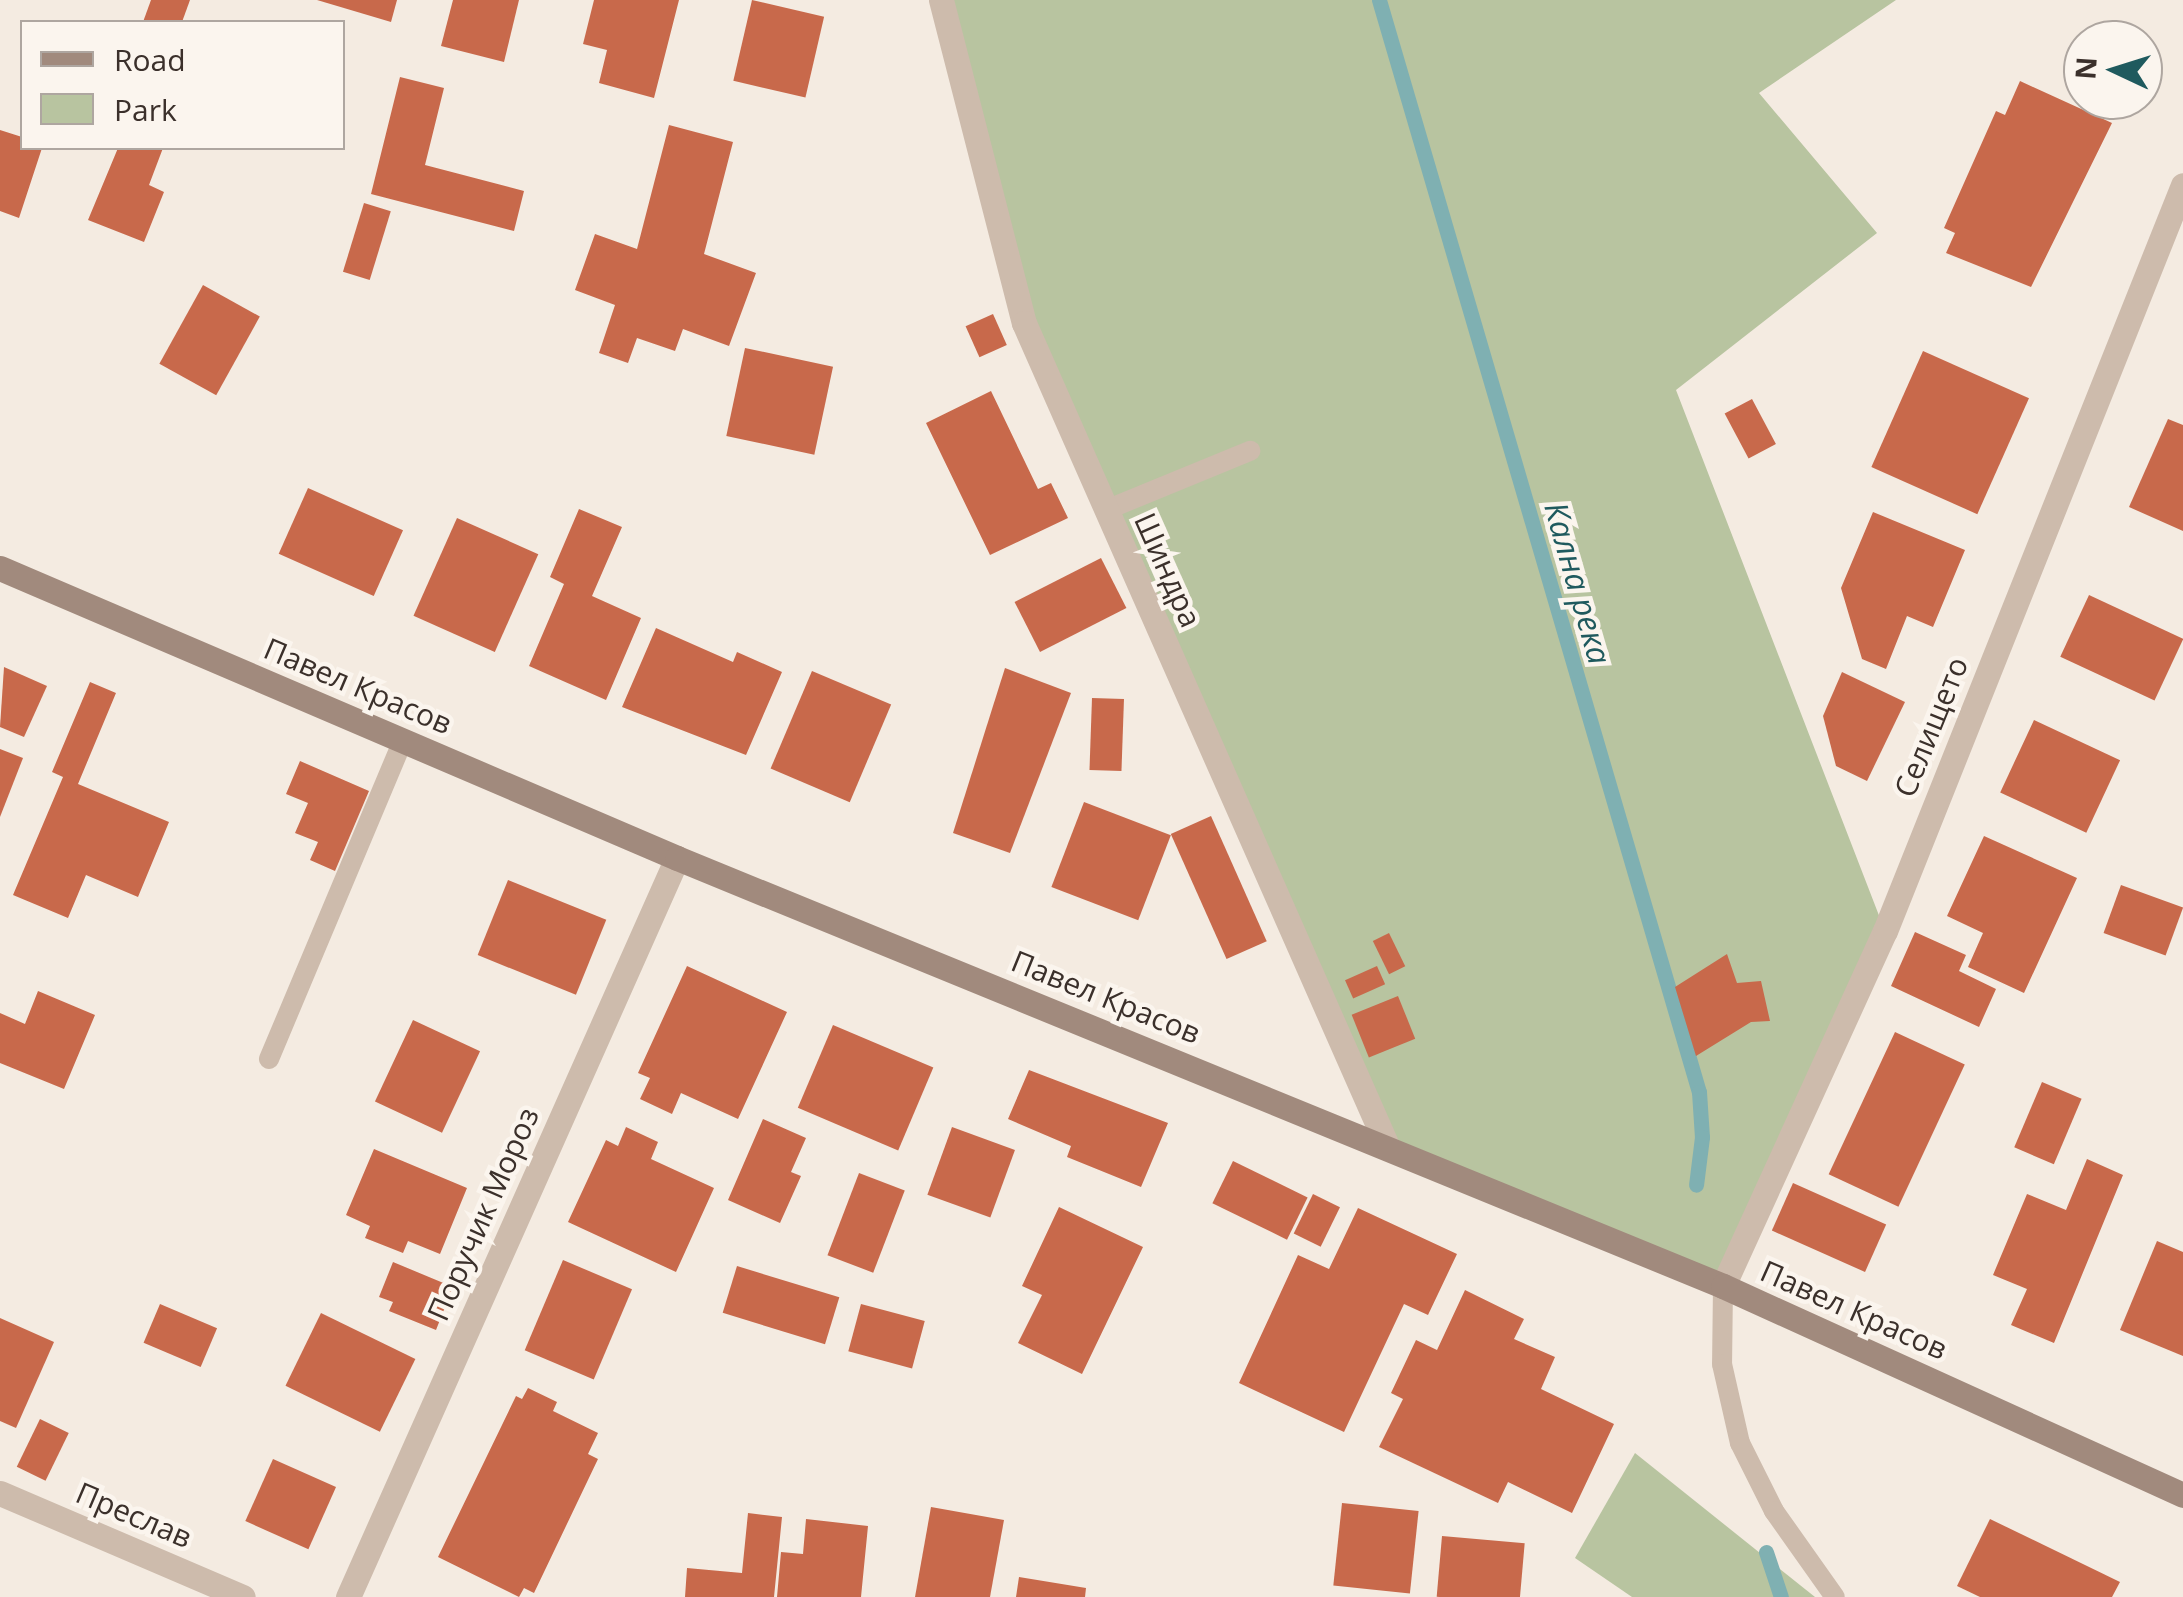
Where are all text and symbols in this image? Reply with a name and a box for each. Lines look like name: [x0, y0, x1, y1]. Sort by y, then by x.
legend: [20, 20, 345, 150]
north arrow: [2063, 20, 2163, 120]
text: Road: [114, 39, 186, 80]
text: N: [2065, 55, 2105, 81]
text: Park: [114, 89, 177, 130]
water label: Кална река: [1537, 498, 1619, 668]
street label: Шиндра: [1127, 507, 1209, 633]
street label: Павел Красов: [259, 630, 457, 742]
street label: Селището: [1887, 652, 1975, 802]
street label: Павел Красов: [1006, 943, 1206, 1051]
street label: Поручик Мороз: [420, 1102, 546, 1326]
street label: Павел Красов: [1755, 1253, 1953, 1367]
street label: Преслав: [71, 1475, 197, 1555]

